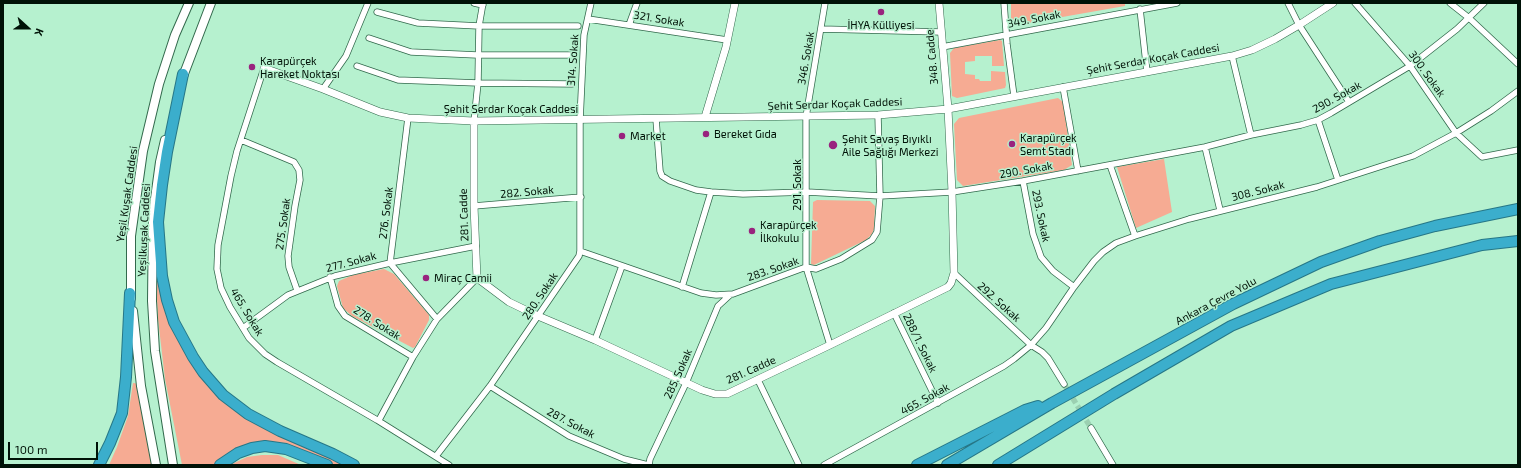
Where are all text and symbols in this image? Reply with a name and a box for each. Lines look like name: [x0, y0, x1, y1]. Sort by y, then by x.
marker: İHYA Külliyesi: [876, 7, 886, 17]
street label: 349. Sokak: [1006, 7, 1062, 31]
north arrow: [8, 8, 48, 48]
street label: 321. Sokak: [633, 8, 685, 30]
place label: İHYA Külliyesi: [847, 18, 915, 32]
text: K: [32, 27, 47, 38]
street label: 348. Cadde: [923, 29, 941, 85]
street label: 346. Sokak: [795, 30, 817, 86]
street label: 314. Sokak: [565, 34, 581, 86]
street label: Şehit Serdar Koçak Caddesi: [1086, 41, 1220, 77]
street label: 300. Sokak: [1406, 48, 1448, 100]
place label: Karapürçek Hareket Noktası: [260, 54, 340, 80]
marker: Karapürçek Hareket Noktası: [247, 62, 257, 72]
street label: 290. Sokak: [1310, 78, 1364, 116]
street label: Şehit Serdar Koçak Caddesi: [767, 95, 903, 113]
street label: Şehit Serdar Koçak Caddesi: [444, 102, 578, 116]
place label: Bereket Gıda: [714, 127, 777, 141]
place label: Market: [630, 129, 666, 143]
marker: Bereket Gıda: [701, 129, 711, 139]
marker: Market: [617, 131, 627, 141]
place label: Karapürçek Semt Stadı: [1020, 131, 1077, 157]
place label: Şehit Savaş Bıyıklı Aile Sağlığı Merkezi: [842, 132, 939, 158]
marker: Şehit Savaş Bıyıklı Aile Sağlığı Merkezi: [827, 139, 839, 151]
marker: Karapürçek Semt Stadı: [1007, 139, 1017, 149]
street label: Yeşil Kuşak Caddesi: [114, 145, 140, 243]
street label: 291. Sokak: [790, 159, 804, 211]
street label: 290. Sokak: [998, 159, 1054, 181]
street label: 308. Sokak: [1230, 178, 1286, 204]
street label: Yeşilkuşak Caddesi: [135, 183, 153, 277]
street label: 282. Sokak: [500, 183, 554, 201]
street label: 276. Sokak: [376, 186, 396, 240]
street label: 281. Cadde: [456, 188, 472, 242]
street label: 293. Sokak: [1029, 189, 1053, 243]
street label: 275. Sokak: [273, 197, 293, 251]
place label: Karapürçek İlkokulu: [760, 218, 817, 244]
marker: Karapürçek İlkokulu: [747, 226, 757, 236]
street label: 277. Sokak: [324, 249, 378, 275]
street label: 283. Sokak: [746, 254, 800, 284]
street label: 280. Sokak: [519, 270, 561, 322]
place label: Miraç Camii: [434, 271, 492, 285]
marker: Miraç Camii: [421, 273, 431, 283]
street label: Ankara Çevre Yolu: [1173, 274, 1259, 328]
street label: 292. Sokak: [975, 279, 1023, 325]
street label: 465. Sokak: [228, 286, 266, 338]
street label: 278. Sokak: [351, 303, 403, 343]
street label: 288/1. Sokak: [900, 311, 940, 375]
street label: 285. Sokak: [661, 347, 695, 401]
street label: 281. Cadde: [724, 353, 778, 387]
street label: 465. Sokak: [898, 380, 952, 418]
street label: 287. Sokak: [545, 405, 597, 441]
scale bar: [10, 434, 100, 460]
text: 100 m: [15, 442, 47, 456]

